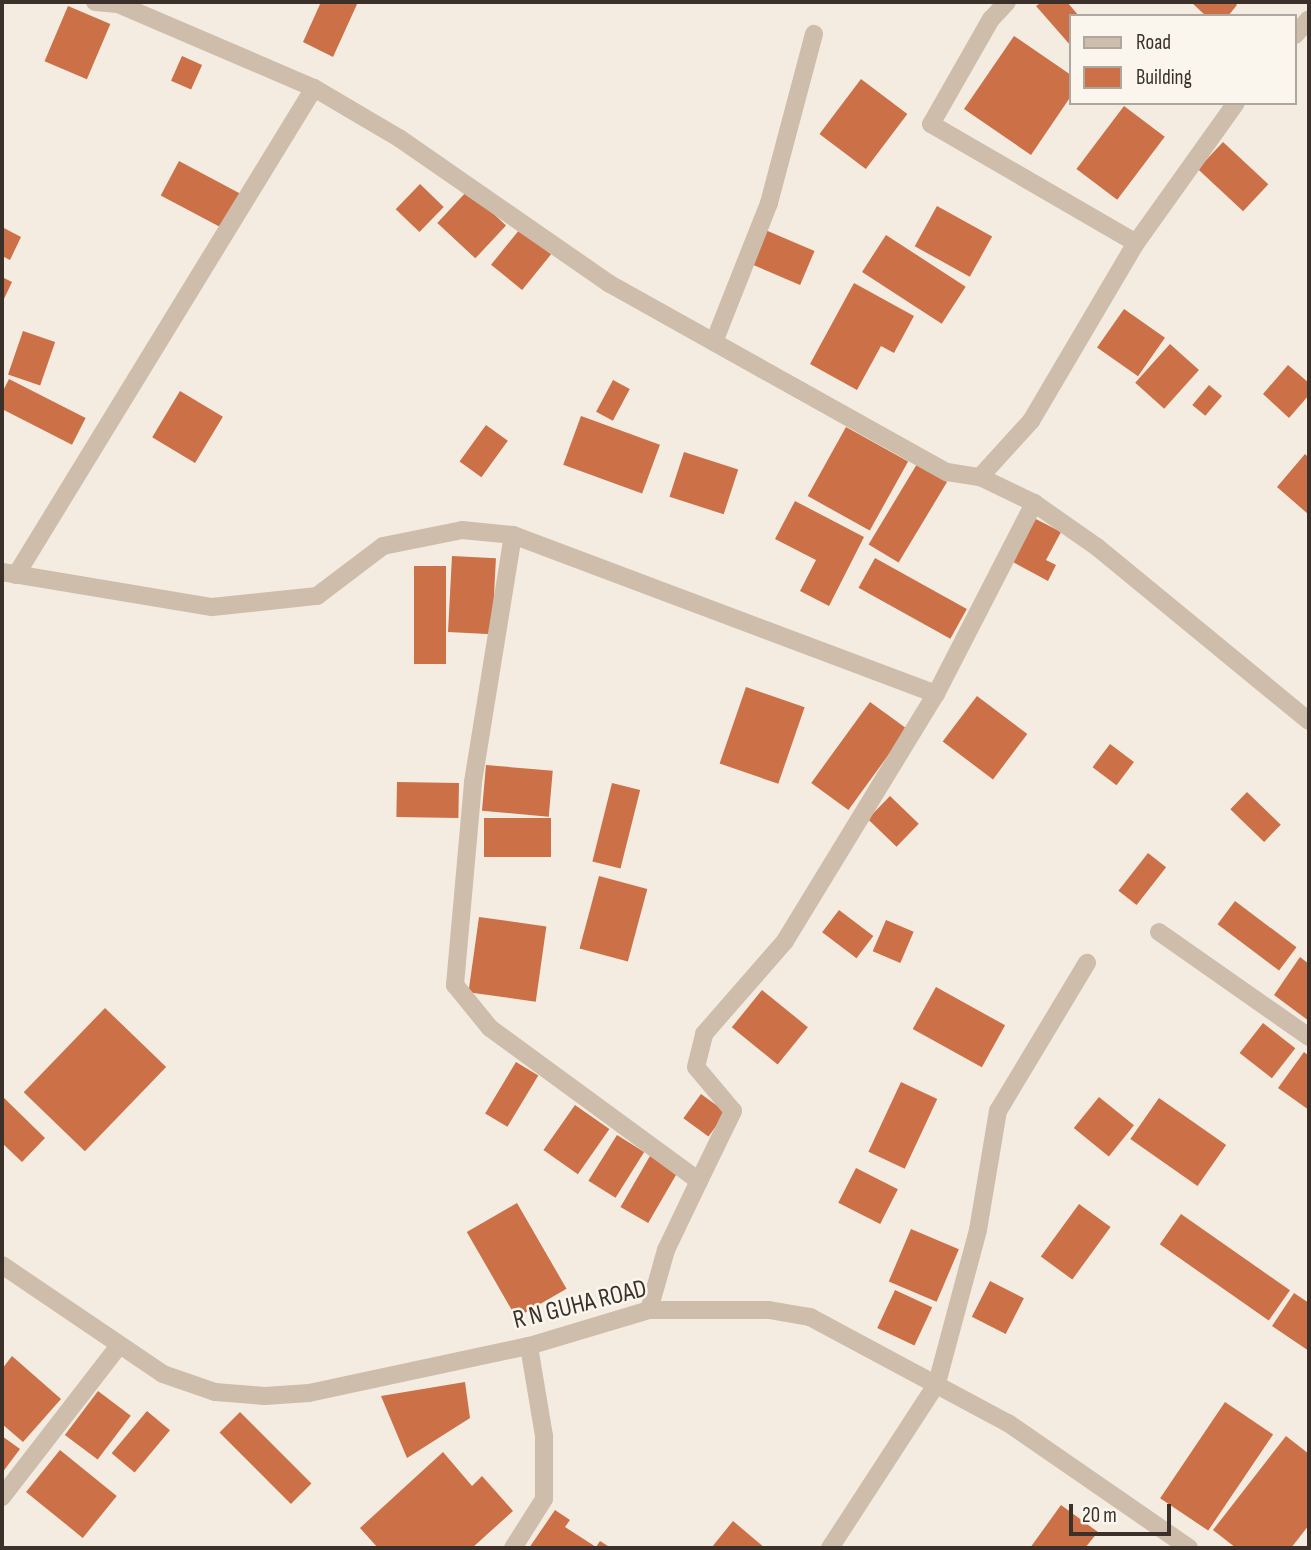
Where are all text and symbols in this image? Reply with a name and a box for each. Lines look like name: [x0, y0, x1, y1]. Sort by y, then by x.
legend: [1070, 14, 1297, 105]
text: Road: [1136, 30, 1171, 55]
text: Building: [1136, 65, 1192, 90]
street label: R N GUHA ROAD: [510, 1273, 650, 1337]
scale bar: [1073, 1490, 1174, 1534]
text: 20 m: [1082, 1503, 1117, 1528]

